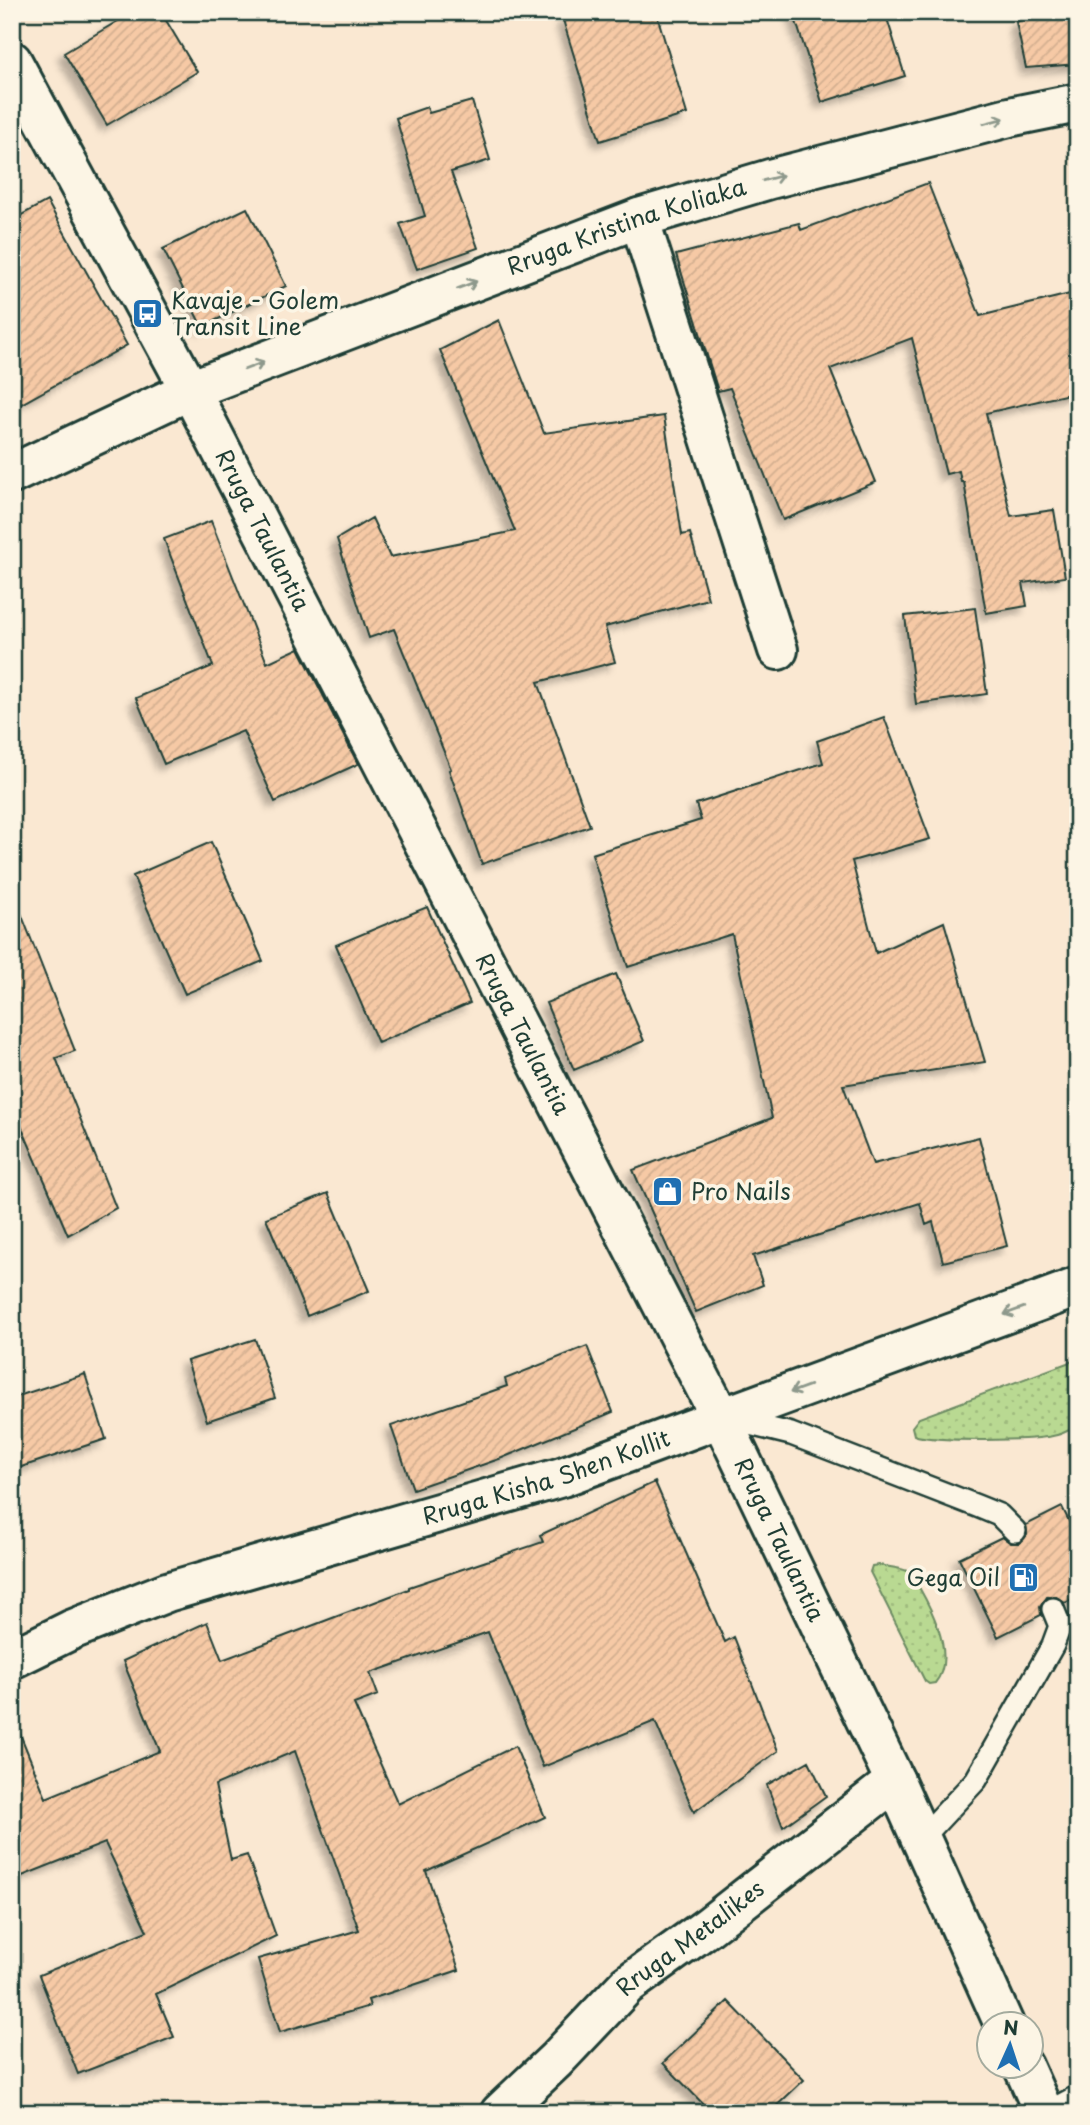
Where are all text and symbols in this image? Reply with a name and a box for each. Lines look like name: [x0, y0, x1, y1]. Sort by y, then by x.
one-way arrow: [982, 114, 1005, 127]
street label: Rruga Kristina Koliaka: [501, 168, 750, 283]
one-way arrow: [762, 171, 784, 184]
one-way arrow: [455, 278, 477, 291]
place label: Kavaje - Golem Transit Line: [171, 282, 339, 343]
bus stop icon: Kavaje - Golem Transit Line: [131, 297, 165, 331]
one-way arrow: [242, 358, 264, 371]
street label: Rruga Taulantia: [207, 442, 320, 617]
street label: Rruga Taulantia: [468, 946, 580, 1121]
place label: Pro Nails: [691, 1173, 791, 1208]
shop icon: Pro Nails: [651, 1175, 685, 1209]
one-way arrow: [1003, 1305, 1025, 1318]
one-way arrow: [789, 1384, 811, 1396]
street label: Rruga Kisha Shen Kollit: [418, 1419, 675, 1533]
street label: Rruga Taulantia: [726, 1451, 835, 1627]
place label: Gega Oil: [907, 1559, 1000, 1594]
fuel station icon: Gega Oil: [1006, 1561, 1040, 1595]
street label: Rruga Metalikes: [606, 1871, 771, 2003]
north arrow: [974, 2010, 1044, 2080]
text: N: [1003, 2013, 1019, 2041]

